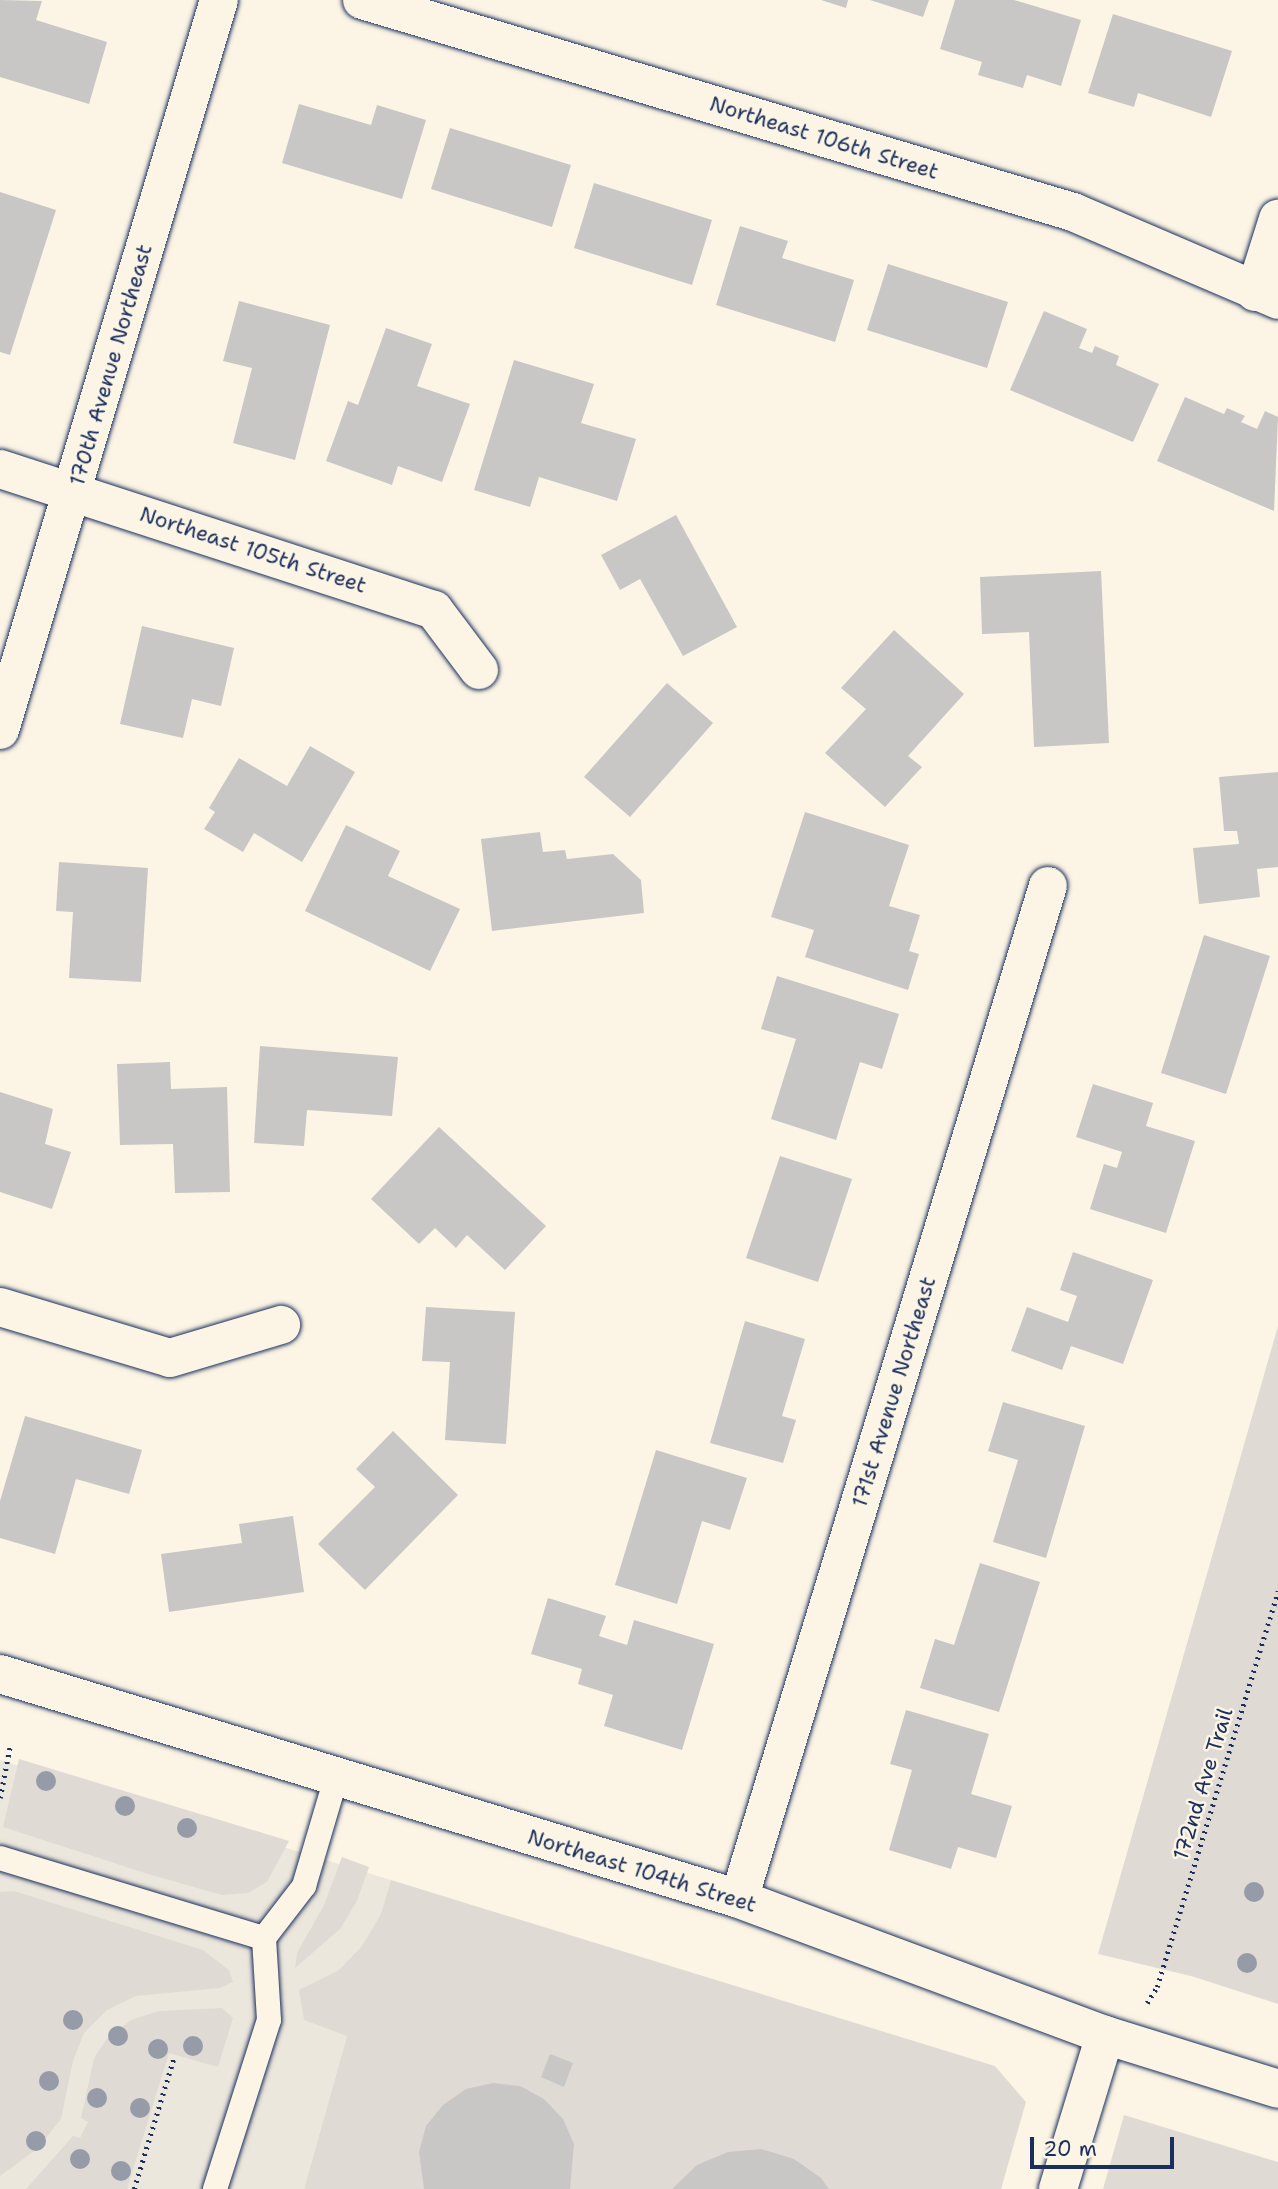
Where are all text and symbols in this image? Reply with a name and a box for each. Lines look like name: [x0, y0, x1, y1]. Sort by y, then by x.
street label: Northeast 106th Street: [707, 91, 941, 185]
street label: 170th Avenue Northeast: [64, 241, 158, 489]
street label: Northeast 105th Street: [137, 501, 369, 599]
street label: 171st Avenue Northeast: [847, 1274, 941, 1510]
street label: 172nd Ave Trail: [1168, 1705, 1238, 1863]
street label: Northeast 104th Street: [525, 1824, 759, 1918]
scale bar: [1033, 2122, 1176, 2166]
text: 20 m: [1043, 2135, 1097, 2163]

